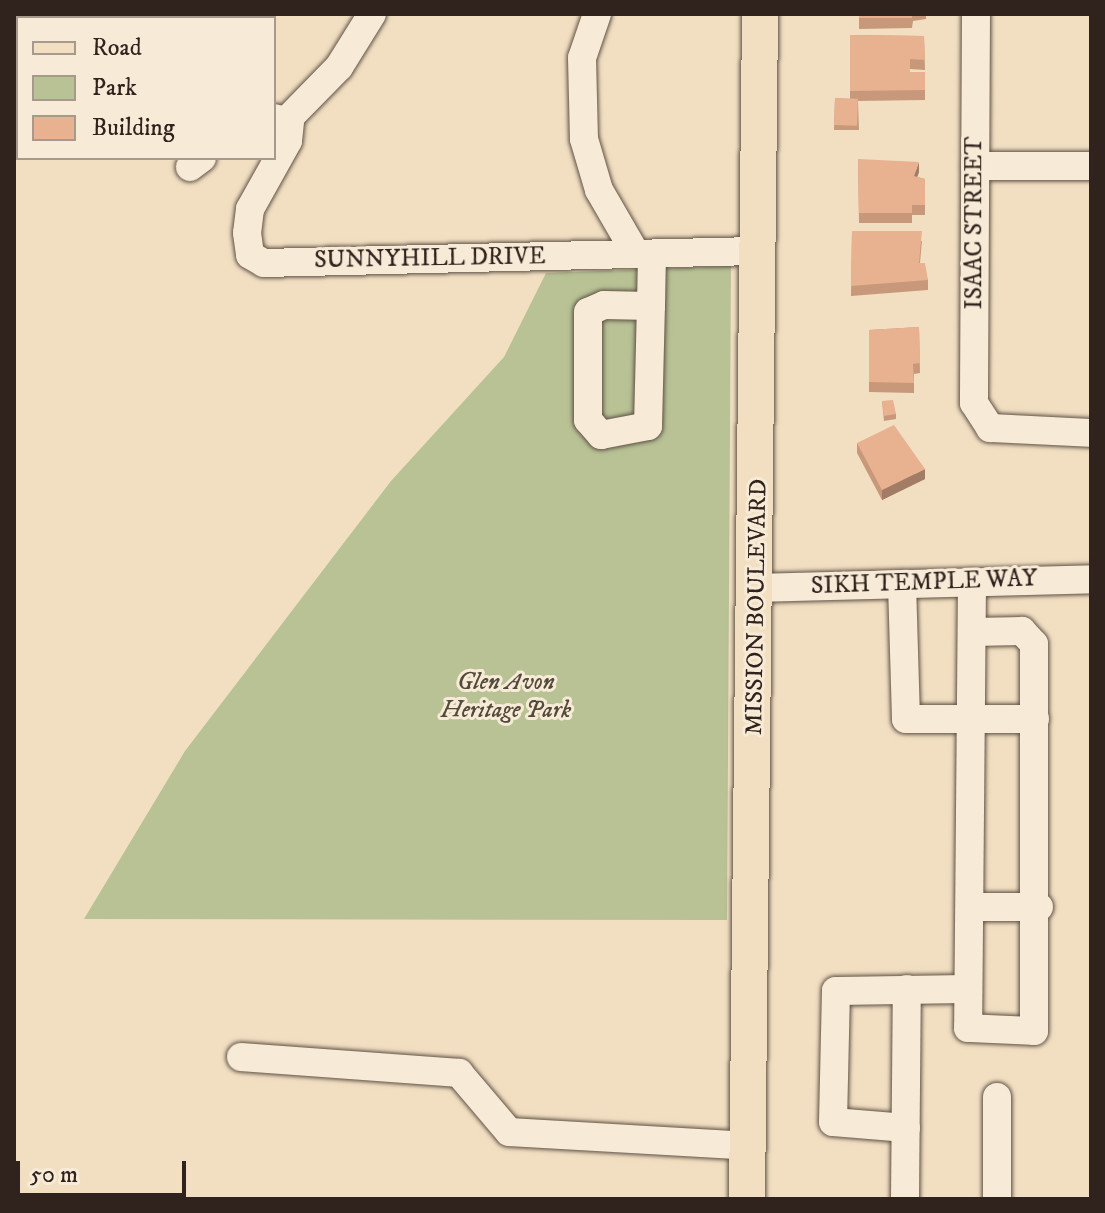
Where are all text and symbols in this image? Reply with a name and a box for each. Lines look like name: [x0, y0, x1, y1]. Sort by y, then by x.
legend: [16, 16, 276, 160]
text: Road: [92, 33, 142, 63]
text: Park: [92, 73, 137, 103]
text: Building: [92, 113, 175, 143]
street label: ISAAC STREET: [961, 137, 989, 309]
street label: SUNNYHILL DRIVE: [314, 243, 546, 275]
street label: MISSION BOULEVARD: [740, 479, 774, 735]
street label: SIKH TEMPLE WAY: [810, 565, 1038, 601]
park label: Glen Avon Heritage Park: [441, 669, 571, 725]
scale bar: [20, 1145, 190, 1195]
text: 50 m: [30, 1160, 78, 1190]

